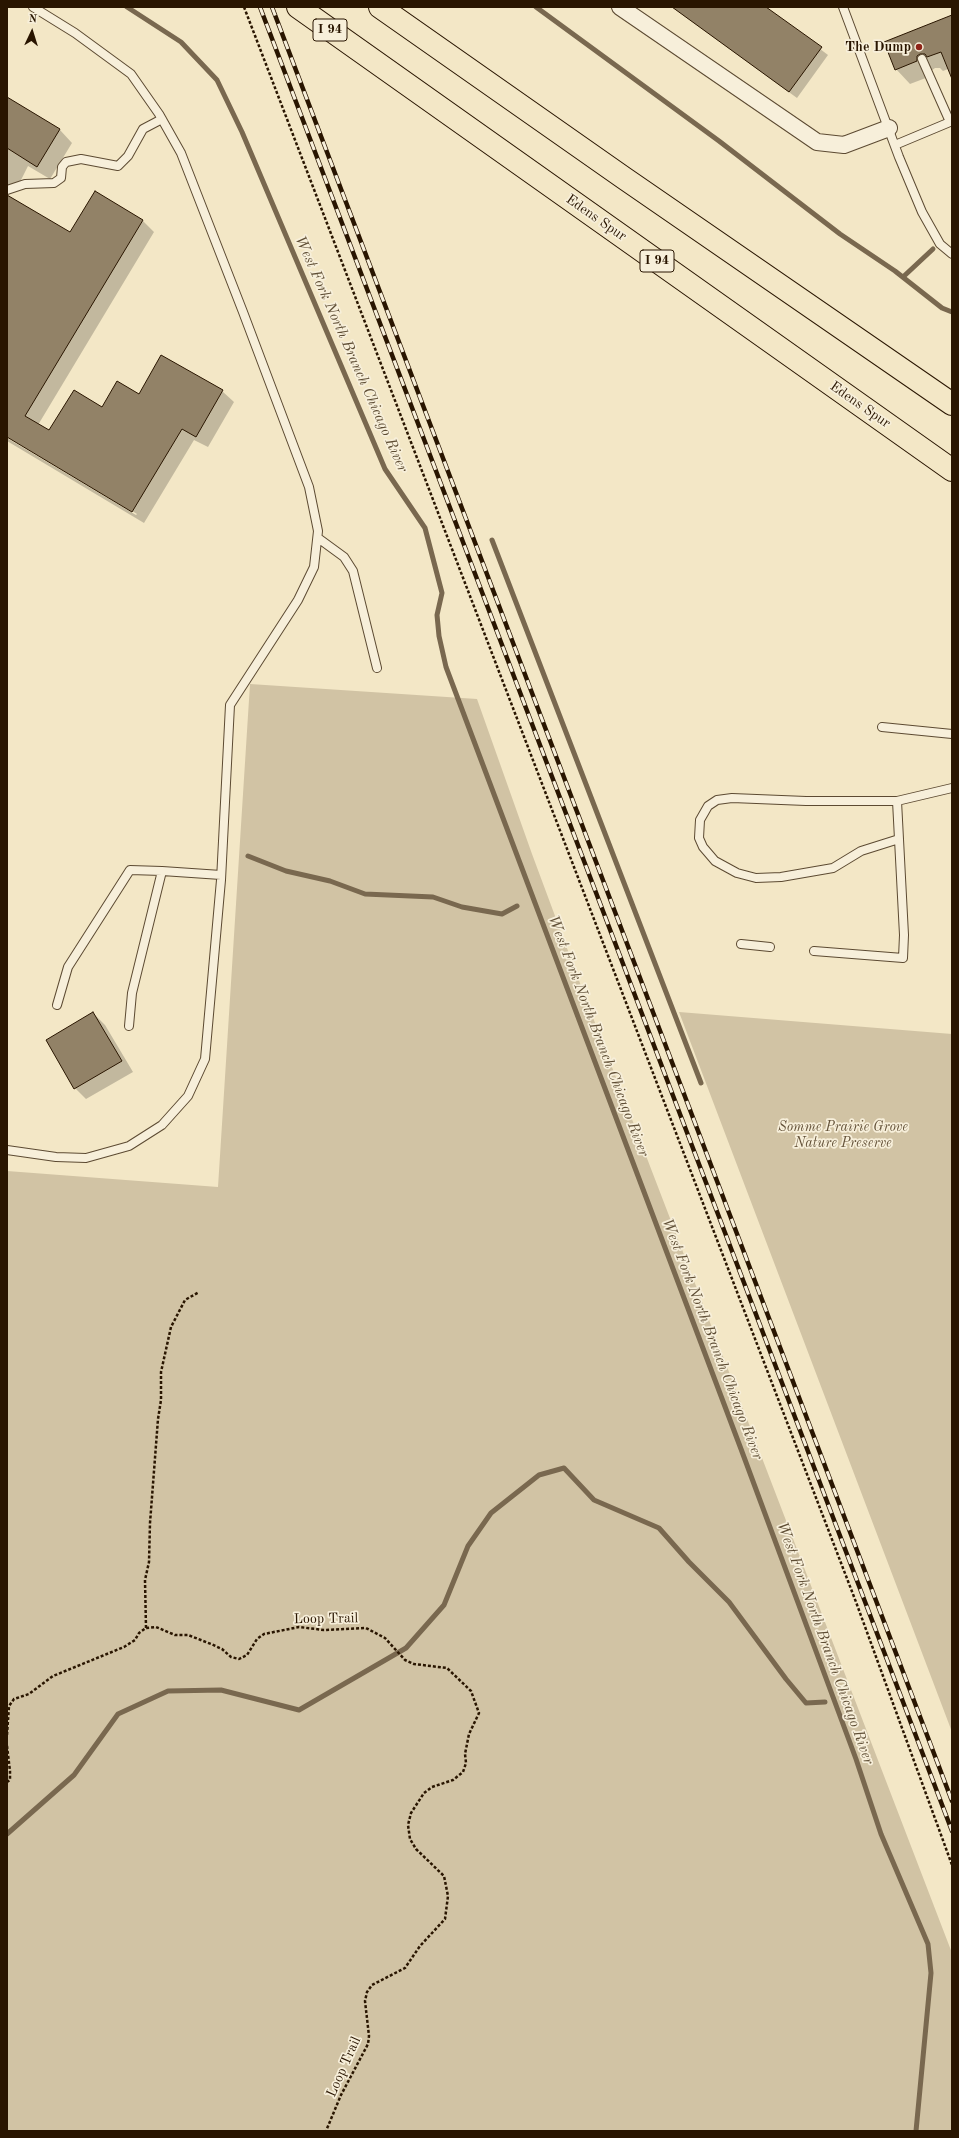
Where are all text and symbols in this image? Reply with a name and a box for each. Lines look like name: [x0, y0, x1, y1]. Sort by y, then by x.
north arrow: [12, 12, 52, 52]
text: N: [28, 14, 37, 25]
road number: I 94: [313, 19, 347, 41]
place label: The Dump: [845, 39, 911, 55]
marker: The Dump: [914, 42, 924, 52]
street label: Edens Spur: [562, 191, 630, 245]
water label: West Fork North Branch Chicago River: [290, 233, 412, 475]
road number: I 94: [640, 250, 674, 272]
street label: Edens Spur: [826, 378, 894, 432]
water label: West Fork North Branch Chicago River: [543, 913, 653, 1159]
park label: Somme Prairie Grove Nature Preserve: [778, 1119, 908, 1152]
water label: West Fork North Branch Chicago River: [657, 1216, 767, 1462]
water label: West Fork North Branch Chicago River: [773, 1519, 877, 1767]
street label: Loop Trail: [294, 1610, 358, 1628]
street label: Loop Trail: [323, 2034, 365, 2100]

